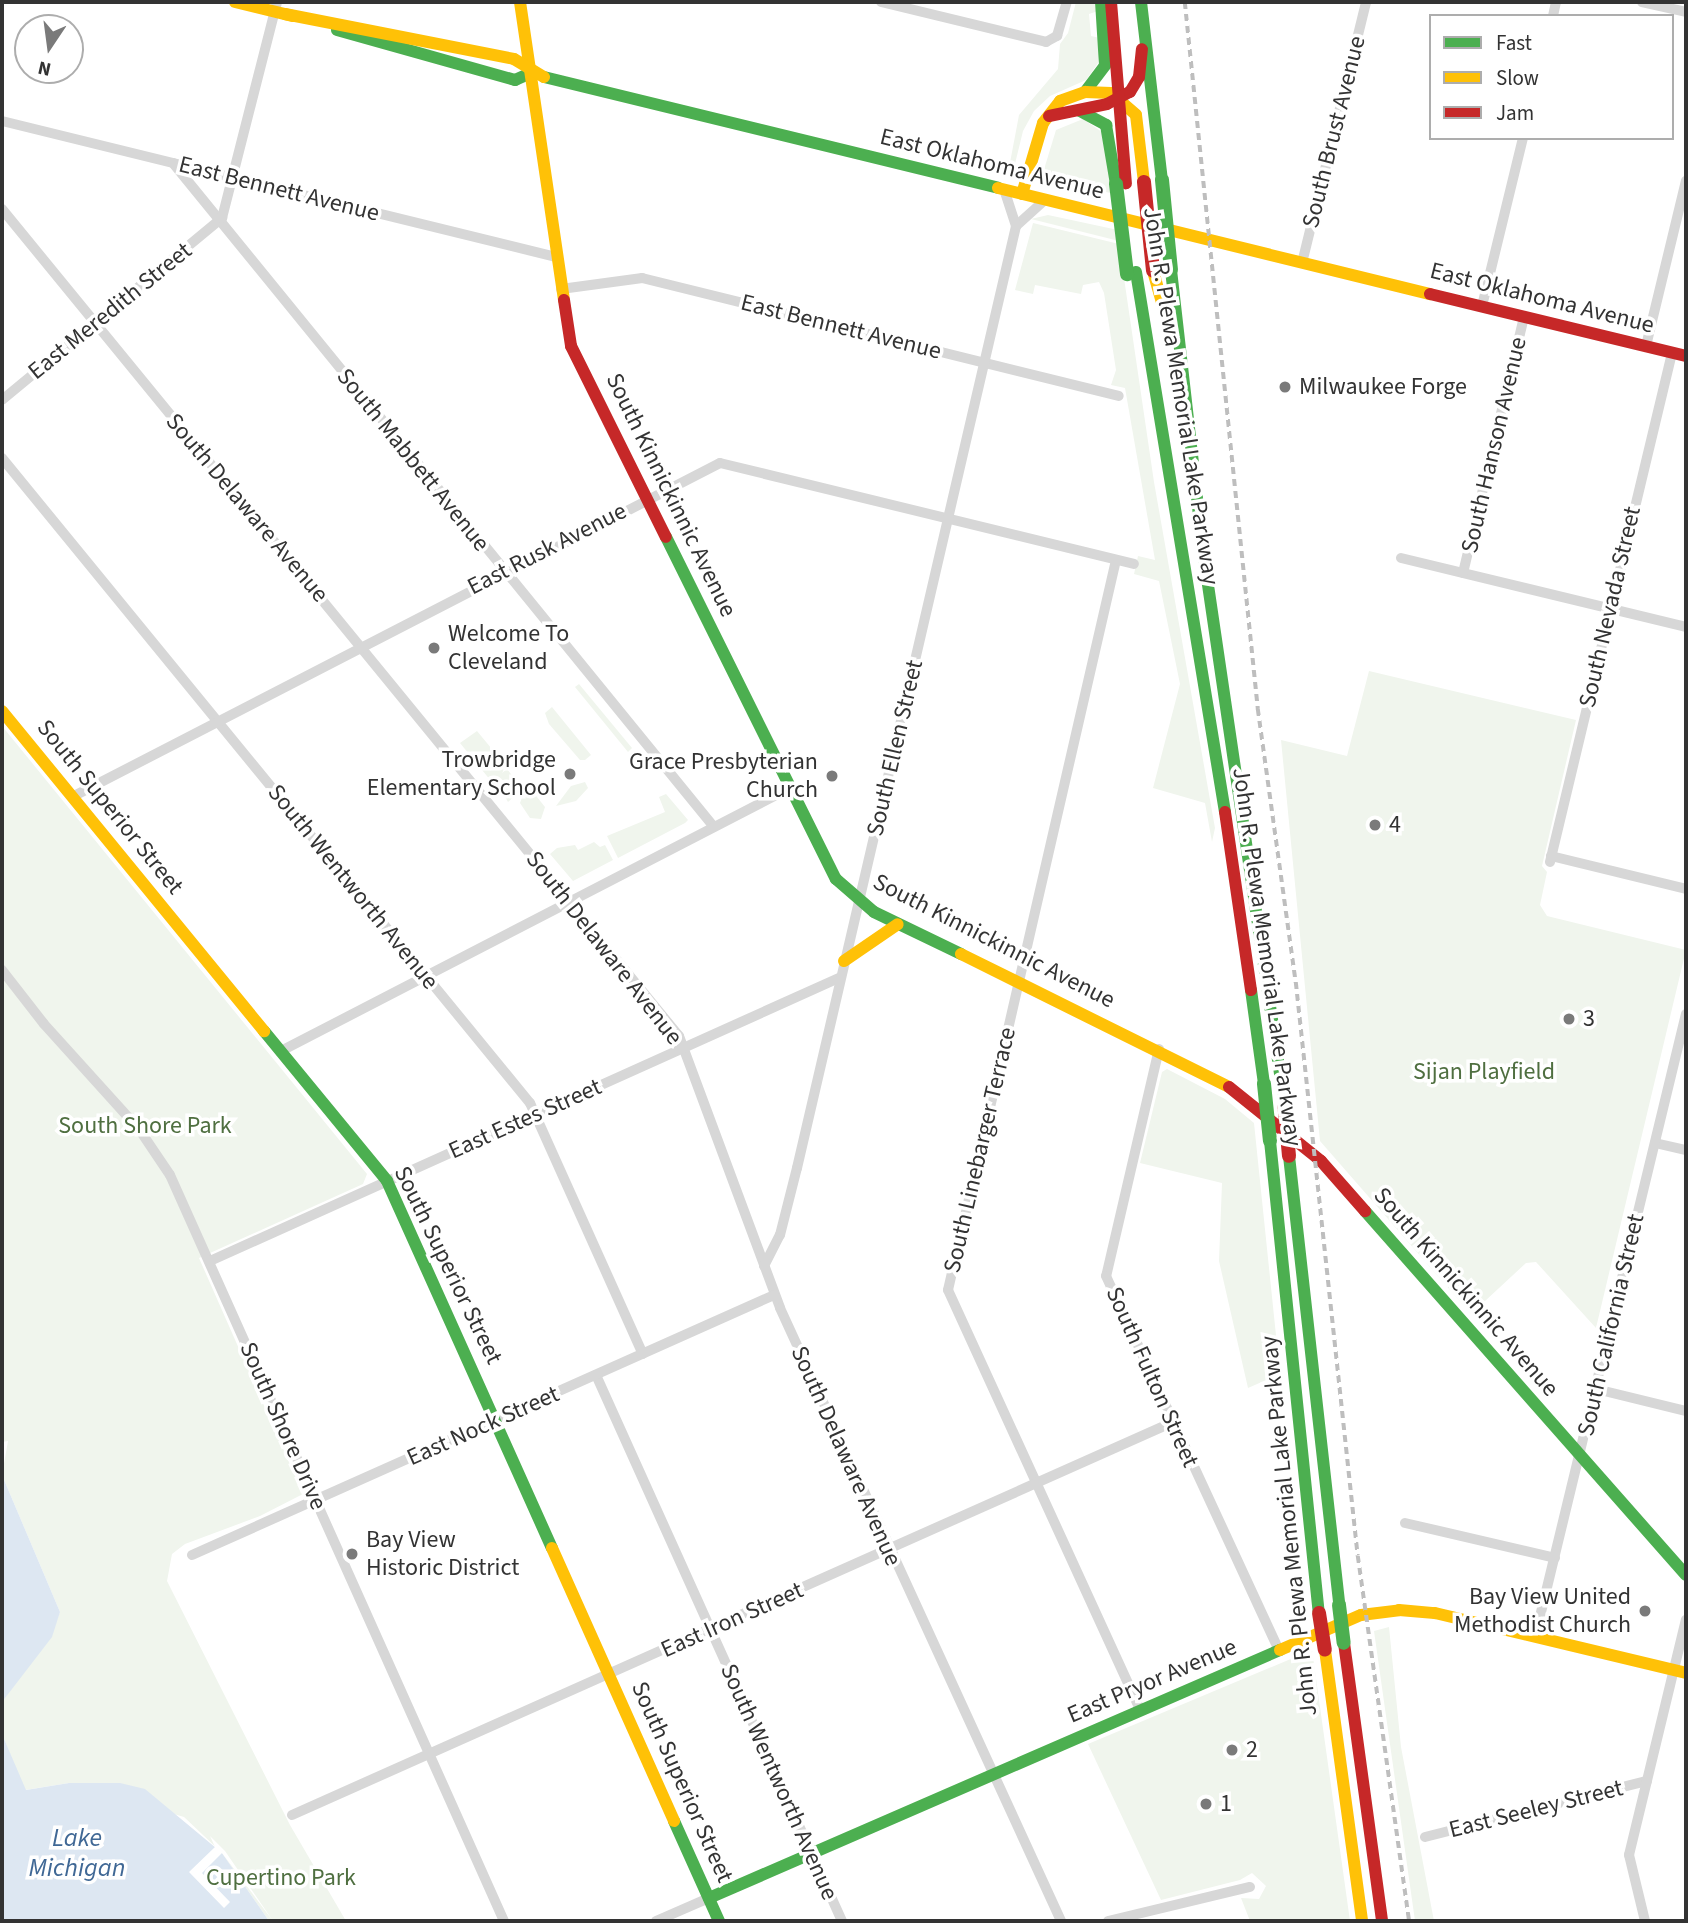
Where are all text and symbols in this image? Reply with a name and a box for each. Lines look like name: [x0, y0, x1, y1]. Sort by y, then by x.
north arrow: [14, 14, 84, 84]
legend: [1429, 14, 1674, 140]
text: Fast: [1496, 28, 1532, 58]
street label: South Brust Avenue: [1296, 33, 1372, 231]
text: N: [35, 53, 54, 83]
text: Slow: [1496, 63, 1539, 93]
text: Jam: [1496, 98, 1534, 128]
street label: East Oklahoma Avenue: [877, 122, 1107, 206]
street label: East Bennett Avenue: [176, 150, 382, 228]
street label: John R. Plewa Memorial Lake Parkway: [1137, 205, 1225, 587]
street label: East Meredith Street: [22, 236, 198, 386]
street label: East Oklahoma Avenue: [1427, 256, 1657, 340]
street label: East Bennett Avenue: [738, 288, 944, 366]
street label: South Hanson Avenue: [1455, 334, 1533, 556]
street label: South Mabbett Avenue: [330, 363, 496, 557]
street label: South Kinnickinnic Avenue: [599, 369, 743, 621]
place label: Milwaukee Forge: [1299, 373, 1467, 401]
marker: Milwaukee Forge: [1277, 379, 1293, 395]
street label: South Delaware Avenue: [160, 408, 334, 608]
street label: East Rusk Avenue: [463, 497, 631, 601]
street label: South Nevada Street: [1573, 504, 1647, 710]
place label: Welcome To Cleveland: [448, 620, 569, 676]
marker: Welcome To Cleveland: [426, 640, 442, 656]
street label: South Ellen Street: [861, 657, 929, 839]
street label: South Superior Street: [31, 714, 189, 900]
place label: Trowbridge Elementary School: [367, 746, 556, 802]
place label: Grace Presbyterian Church: [629, 748, 818, 804]
marker: Trowbridge Elementary School: [562, 766, 578, 782]
street label: John R. Plewa Memorial Lake Parkway: [1226, 766, 1308, 1148]
marker: Grace Presbyterian Church: [824, 768, 840, 784]
street label: South Wentworth Avenue: [261, 779, 445, 995]
place label: 4: [1389, 811, 1401, 839]
marker: 4: [1367, 817, 1383, 833]
street label: South Delaware Avenue: [520, 846, 688, 1050]
street label: South Kinnickinnic Avenue: [868, 867, 1120, 1015]
place label: 3: [1583, 1005, 1595, 1033]
marker: 3: [1561, 1011, 1577, 1027]
street label: South Linebarger Terrace: [938, 1024, 1022, 1276]
park label: Sijan Playfield: [1413, 1058, 1555, 1086]
street label: East Estes Street: [444, 1072, 606, 1166]
park label: South Shore Park: [58, 1112, 232, 1140]
street label: South Superior Street: [388, 1161, 508, 1369]
street label: South Kinnickinnic Avenue: [1367, 1182, 1565, 1402]
street label: South California Street: [1571, 1211, 1651, 1439]
street label: South Fulton Street: [1099, 1282, 1205, 1472]
street label: John R. Plewa Memorial Lake Parkway: [1255, 1334, 1323, 1718]
street label: South Shore Drive: [233, 1338, 333, 1514]
street label: South Delaware Avenue: [785, 1342, 907, 1570]
street label: East Nock Street: [402, 1380, 564, 1472]
place label: Bay View Historic District: [366, 1526, 519, 1582]
marker: Bay View Historic District: [344, 1546, 360, 1562]
street label: East Iron Street: [656, 1576, 808, 1664]
place label: Bay View United Methodist Church: [1454, 1583, 1631, 1639]
marker: Bay View United Methodist Church: [1637, 1603, 1653, 1619]
street label: East Pryor Avenue: [1063, 1632, 1241, 1730]
street label: South Wentworth Avenue: [714, 1660, 844, 1904]
street label: South Superior Street: [625, 1677, 739, 1887]
place label: 2: [1246, 1736, 1258, 1764]
marker: 2: [1224, 1742, 1240, 1758]
street label: East Seeley Street: [1446, 1773, 1626, 1845]
place label: 1: [1220, 1790, 1232, 1818]
marker: 1: [1198, 1796, 1214, 1812]
water label: Lake Michigan: [29, 1822, 125, 1884]
park label: Cupertino Park: [206, 1864, 356, 1892]

